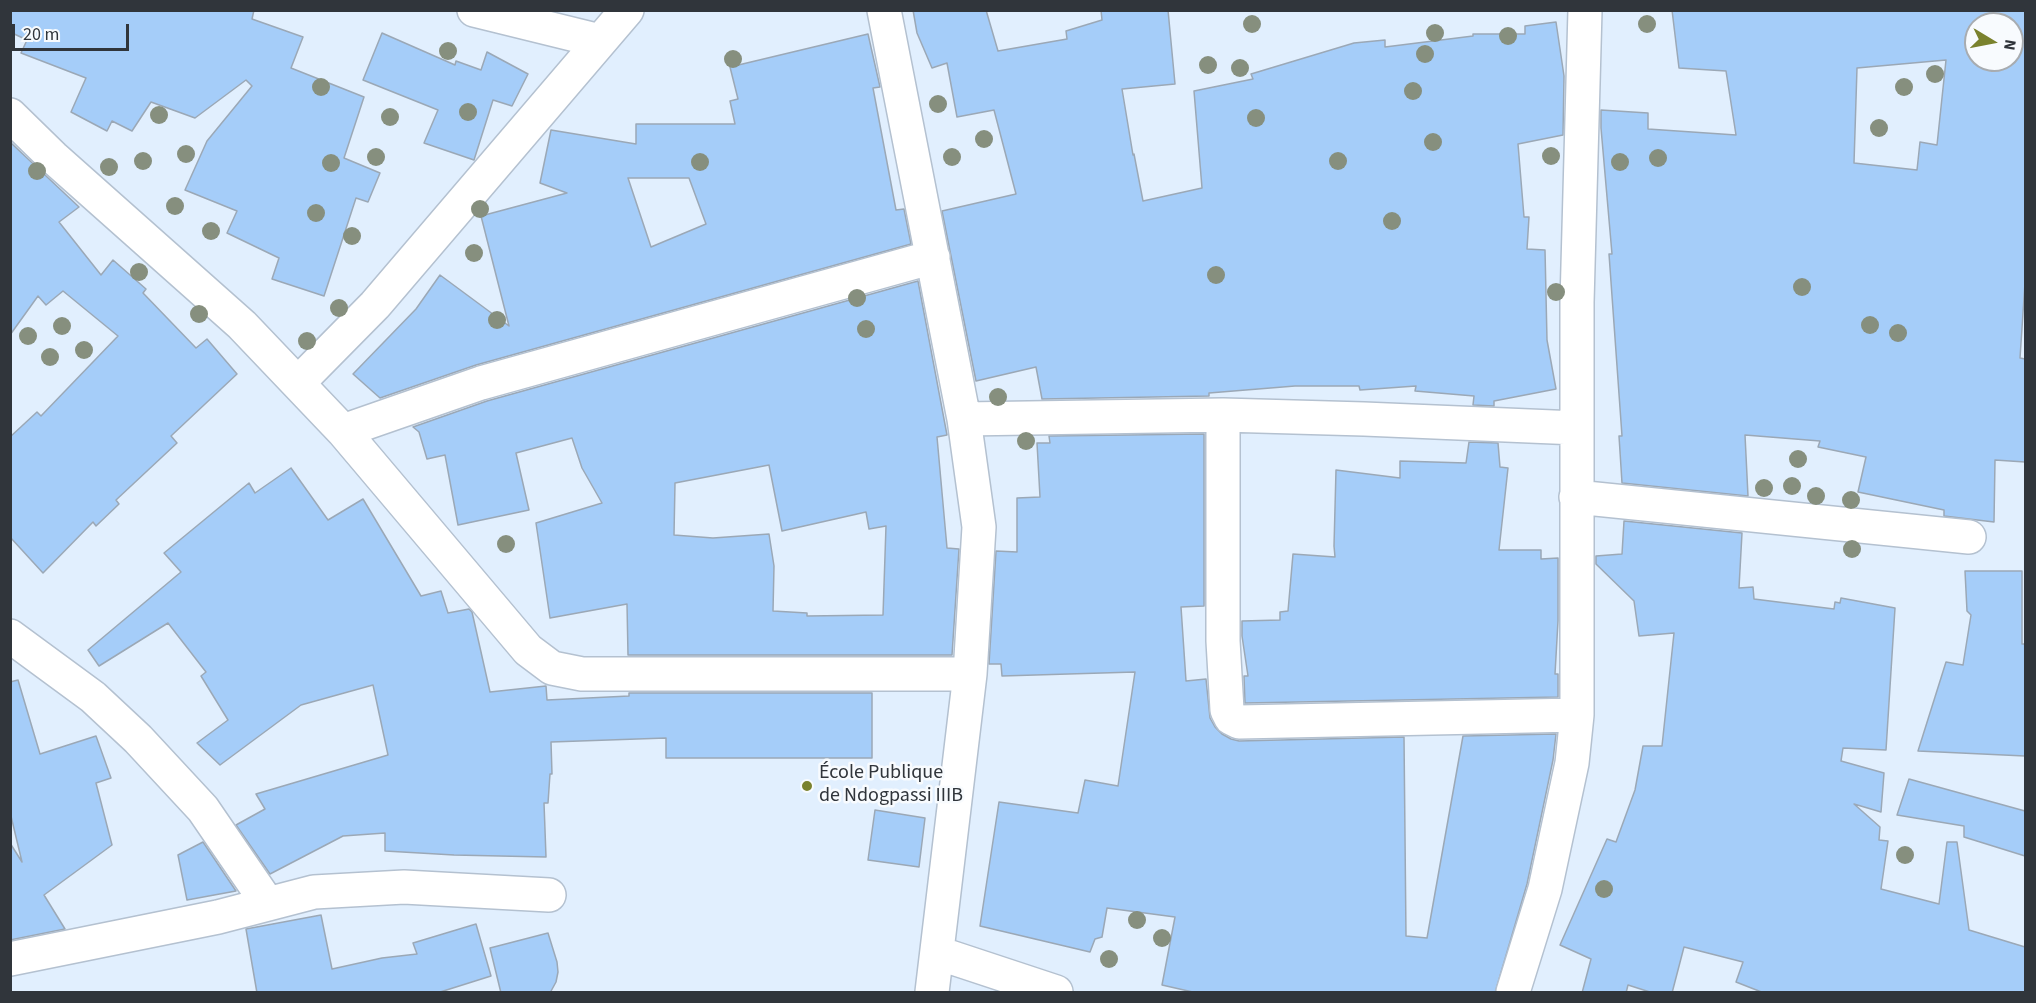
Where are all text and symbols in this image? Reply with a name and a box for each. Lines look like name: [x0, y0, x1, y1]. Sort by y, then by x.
scale bar: [15, 12, 132, 50]
north arrow: [1964, 12, 2024, 72]
text: 20 m: [23, 22, 59, 47]
text: N: [1998, 38, 2022, 52]
place label: École Publique de Ndogpassi IIIB: [819, 762, 963, 809]
marker: École Publique de Ndogpassi IIIB: [800, 779, 814, 793]

